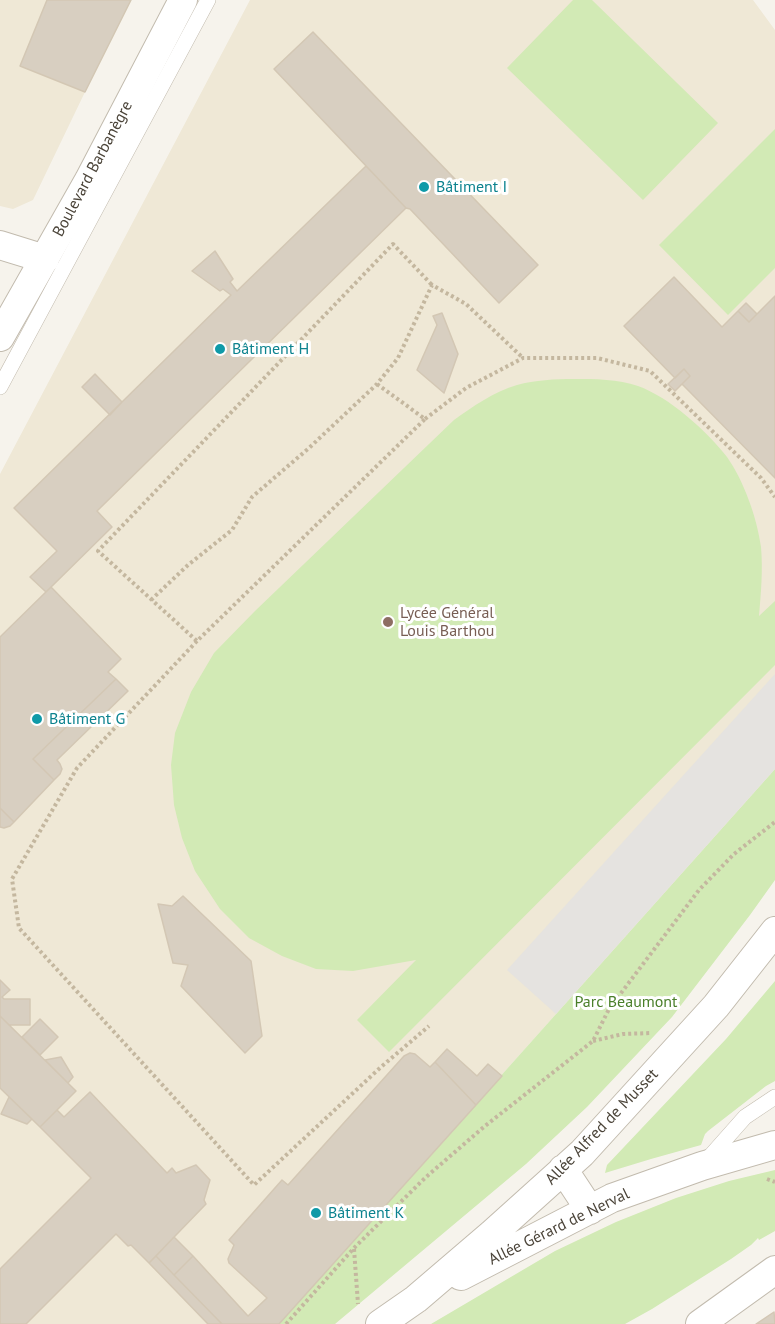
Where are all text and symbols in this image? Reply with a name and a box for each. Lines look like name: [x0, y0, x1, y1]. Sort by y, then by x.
street label: Boulevard Barbanègre: [49, 98, 137, 240]
place label: Bâtiment I: [436, 177, 507, 197]
marker: Bâtiment I: [417, 180, 431, 194]
place label: Bâtiment H: [232, 339, 309, 359]
marker: Bâtiment H: [213, 342, 227, 356]
place label: Lycée Général Louis Barthou: [400, 603, 494, 641]
marker: Lycée Général Louis Barthou: [381, 615, 395, 629]
place label: Bâtiment G: [49, 709, 125, 729]
marker: Bâtiment G: [30, 712, 44, 726]
park label: Parc Beaumont: [574, 992, 678, 1012]
street label: Allée Alfred de Musset: [542, 1065, 662, 1189]
street label: Allée Gérard de Nerval: [485, 1185, 633, 1269]
place label: Bâtiment K: [328, 1203, 404, 1223]
marker: Bâtiment K: [309, 1206, 323, 1220]

